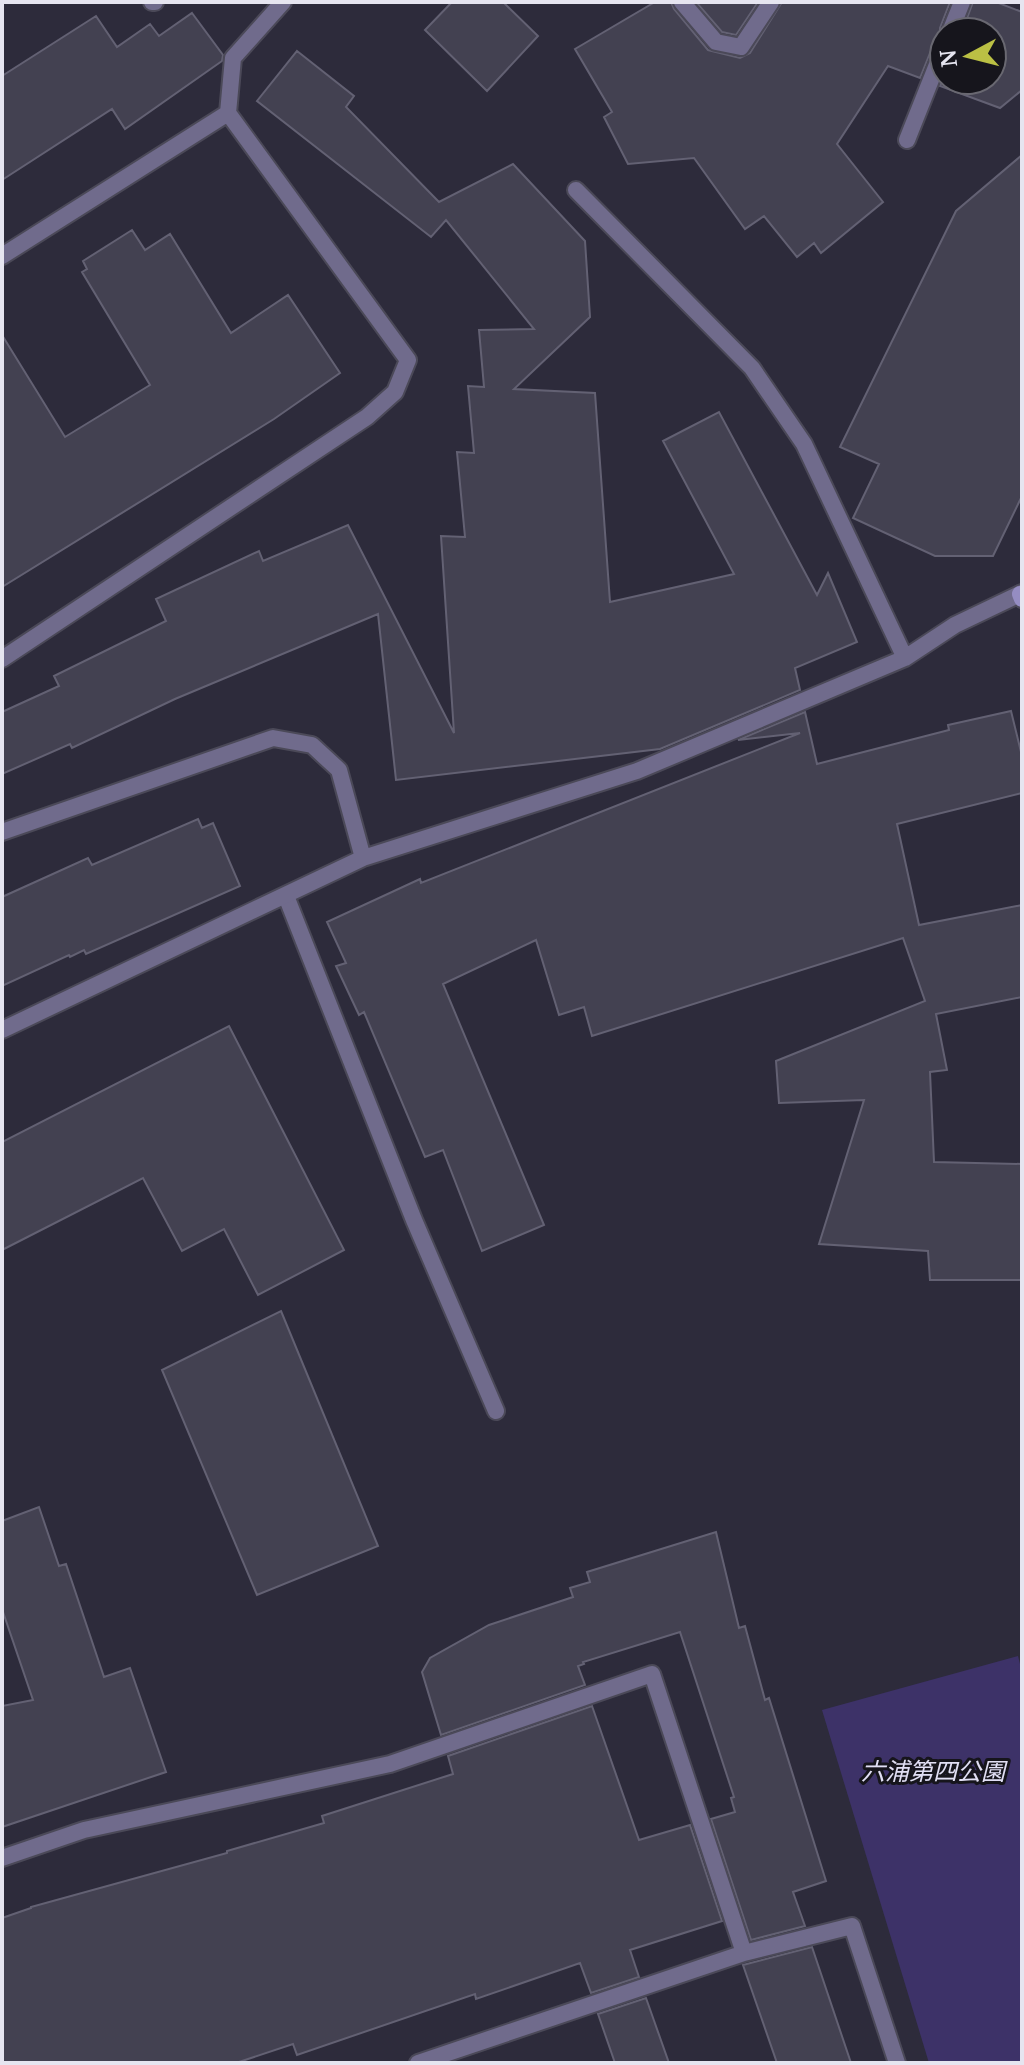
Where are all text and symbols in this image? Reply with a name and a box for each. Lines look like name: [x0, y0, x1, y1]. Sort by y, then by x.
north arrow: [928, 16, 1008, 96]
text: N: [931, 48, 963, 69]
park label: 六浦第四公園: [861, 1754, 1008, 1787]

